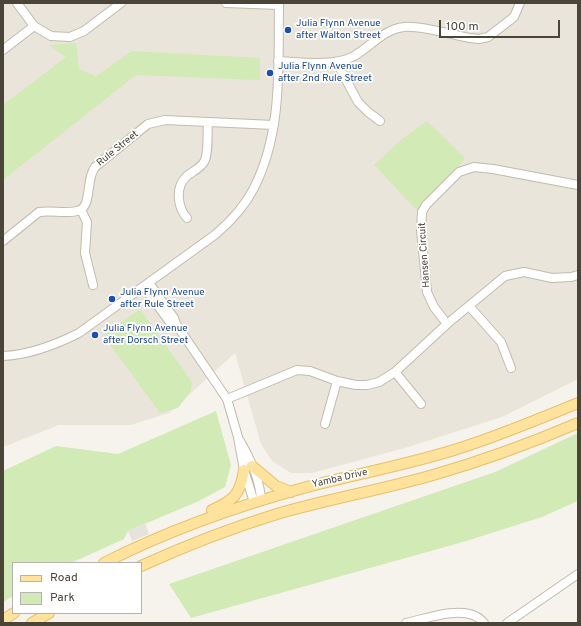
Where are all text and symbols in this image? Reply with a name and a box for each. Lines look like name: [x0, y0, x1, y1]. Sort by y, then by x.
scale bar: [441, 12, 562, 38]
place label: Julia Flynn Avenue after Walton Street: [296, 18, 381, 42]
text: 100 m: [446, 19, 479, 35]
marker: Julia Flynn Avenue after Walton Street: [283, 25, 293, 35]
place label: Julia Flynn Avenue after 2nd Rule Street: [278, 61, 372, 84]
marker: Julia Flynn Avenue after 2nd Rule Street: [265, 68, 275, 78]
street label: Rule Street: [95, 129, 141, 169]
street label: Hansen Circuit: [417, 222, 433, 288]
place label: Julia Flynn Avenue after Rule Street: [120, 287, 205, 310]
marker: Julia Flynn Avenue after Rule Street: [107, 294, 117, 304]
place label: Julia Flynn Avenue after Dorsch Street: [103, 323, 188, 346]
marker: Julia Flynn Avenue after Dorsch Street: [90, 330, 100, 340]
street label: Yamba Drive: [311, 467, 369, 491]
legend: [12, 562, 142, 614]
text: Road: [50, 570, 78, 586]
text: Park: [50, 590, 75, 606]

